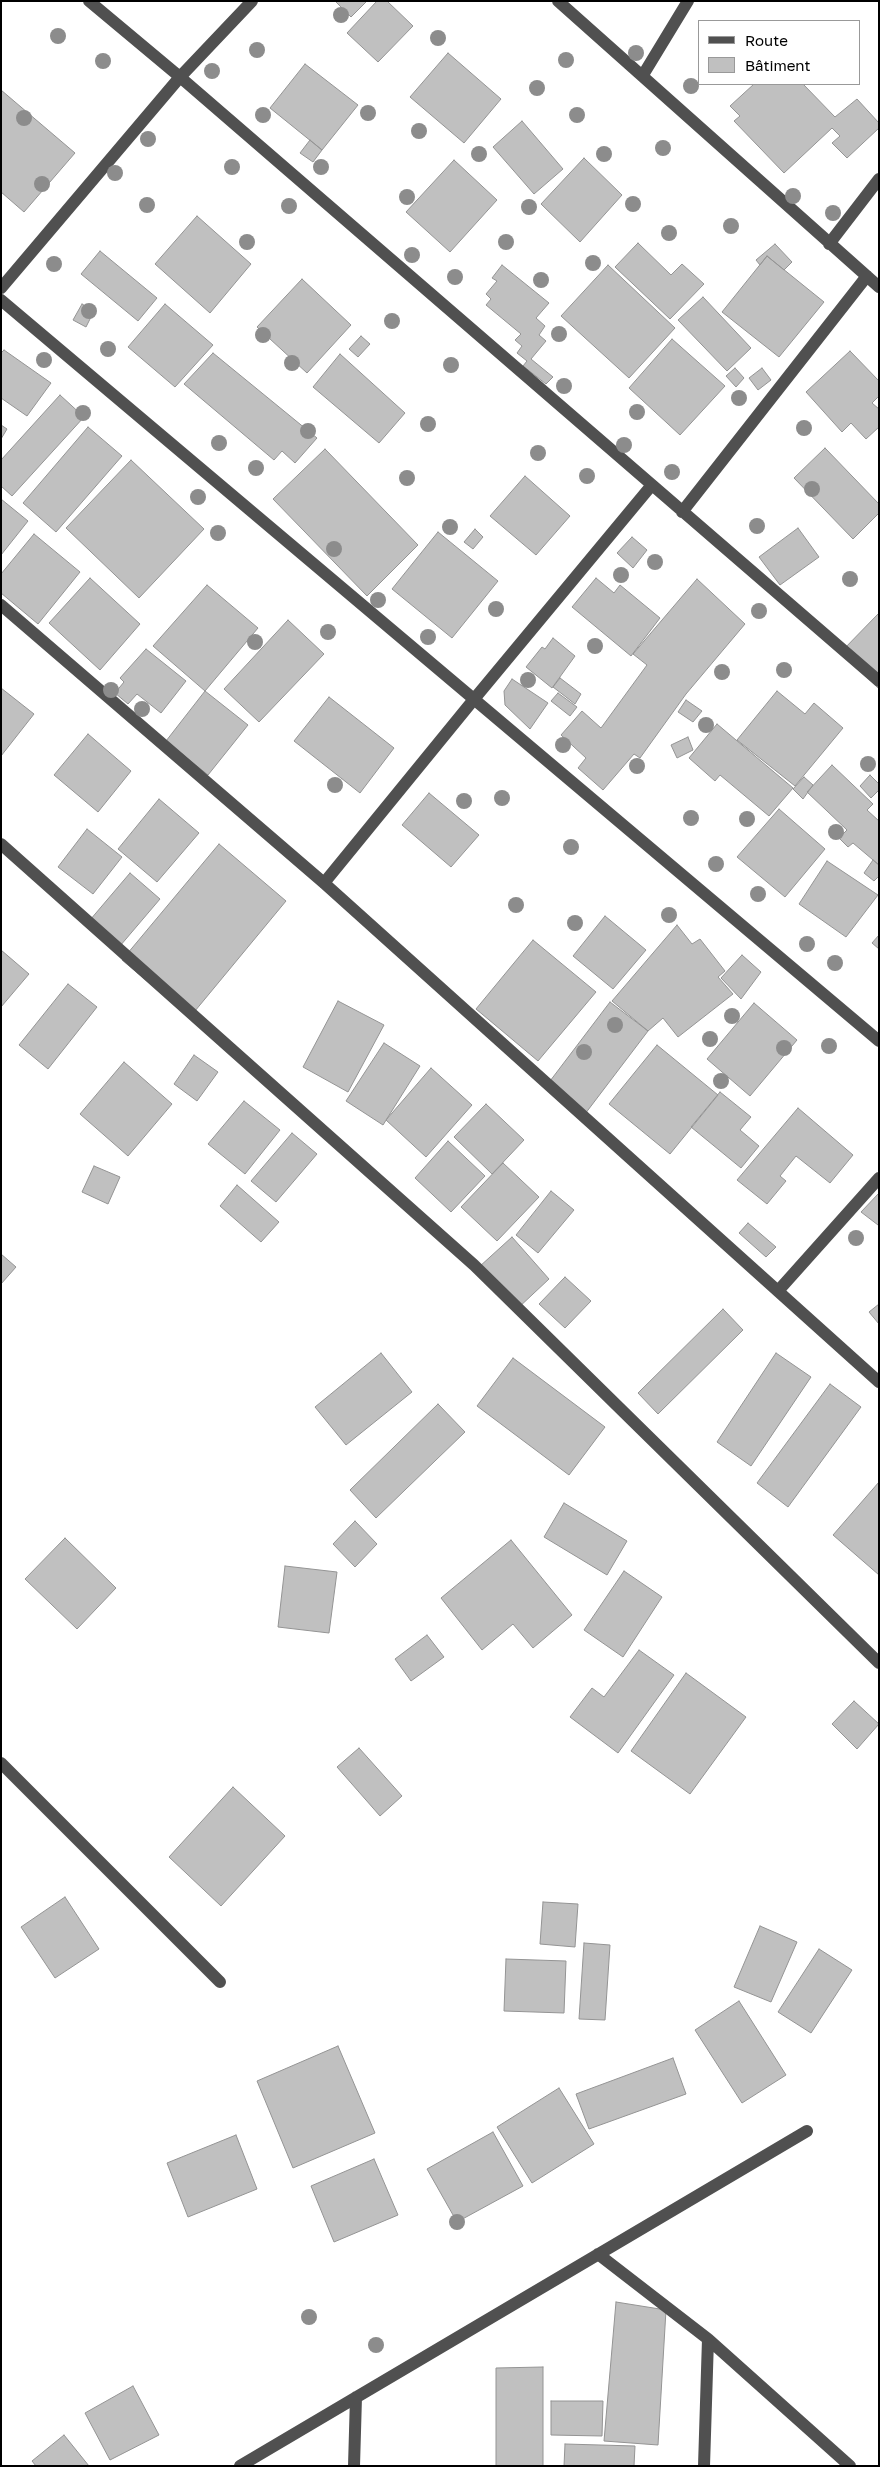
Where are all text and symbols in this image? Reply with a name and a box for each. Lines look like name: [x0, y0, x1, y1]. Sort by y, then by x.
legend: [698, 20, 860, 85]
text: Route: [745, 31, 788, 49]
text: Bâtiment: [745, 56, 810, 74]

